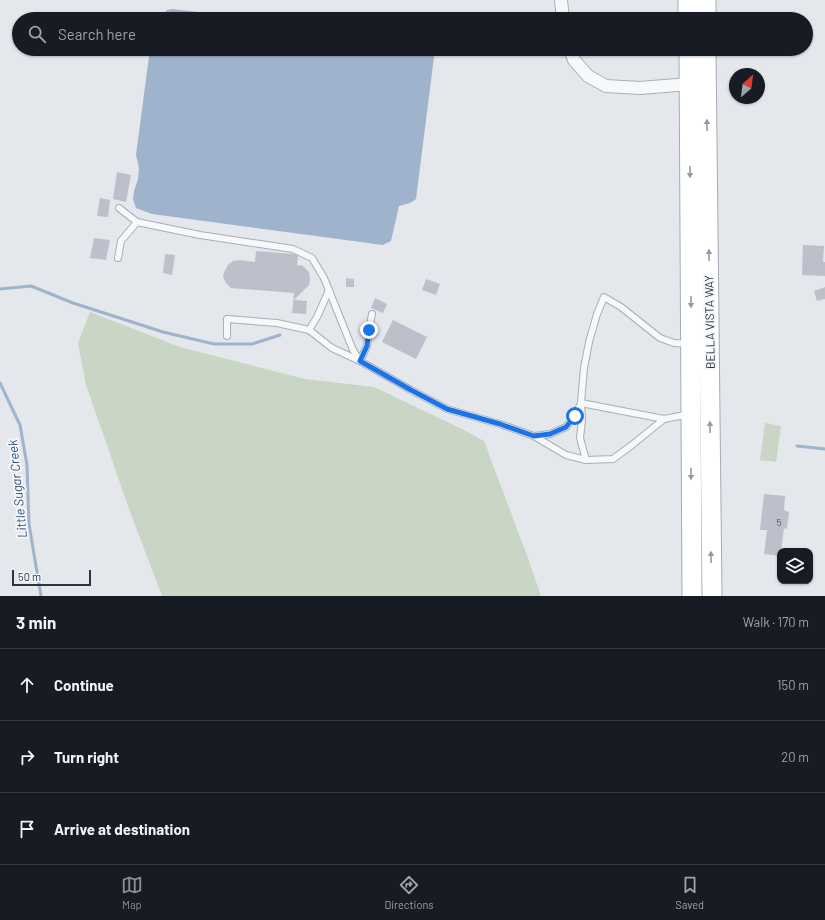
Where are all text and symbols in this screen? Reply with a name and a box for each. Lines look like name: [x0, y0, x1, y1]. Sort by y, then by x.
search box: [12, 12, 813, 56]
icon: search: [26, 23, 48, 45]
text: Search here: [58, 25, 136, 43]
north arrow: [729, 68, 765, 104]
one-way arrow: [704, 118, 710, 131]
one-way arrow: [687, 166, 693, 179]
one-way arrow: [706, 248, 712, 261]
street label: BELLA VISTA WAY: [701, 275, 717, 369]
one-way arrow: [688, 296, 694, 309]
route end: [360, 321, 378, 339]
route start: [566, 407, 584, 425]
one-way arrow: [707, 420, 713, 433]
water label: Little Sugar Creek: [4, 438, 30, 539]
one-way arrow: [688, 468, 695, 480]
house number: 5: [776, 516, 782, 528]
map controls: [777, 548, 813, 584]
button: layers: [777, 548, 813, 584]
one-way arrow: [708, 550, 714, 563]
scale bar: [12, 568, 91, 587]
text: 50 m: [18, 570, 41, 583]
text: 3 min: [16, 612, 56, 632]
text: Walk · 170 m: [743, 614, 809, 630]
icon: ahead: [16, 674, 38, 696]
text: Continue: [54, 676, 114, 694]
text: 150 m: [777, 677, 809, 693]
icon: right: [16, 746, 38, 768]
text: Turn right: [54, 748, 119, 766]
text: 20 m: [781, 749, 809, 765]
icon: arrive: [16, 818, 38, 840]
text: Arrive at destination: [54, 820, 190, 838]
tab: Map: [121, 874, 143, 911]
tab: Directions: [384, 874, 434, 911]
tab: Saved: [675, 874, 704, 911]

